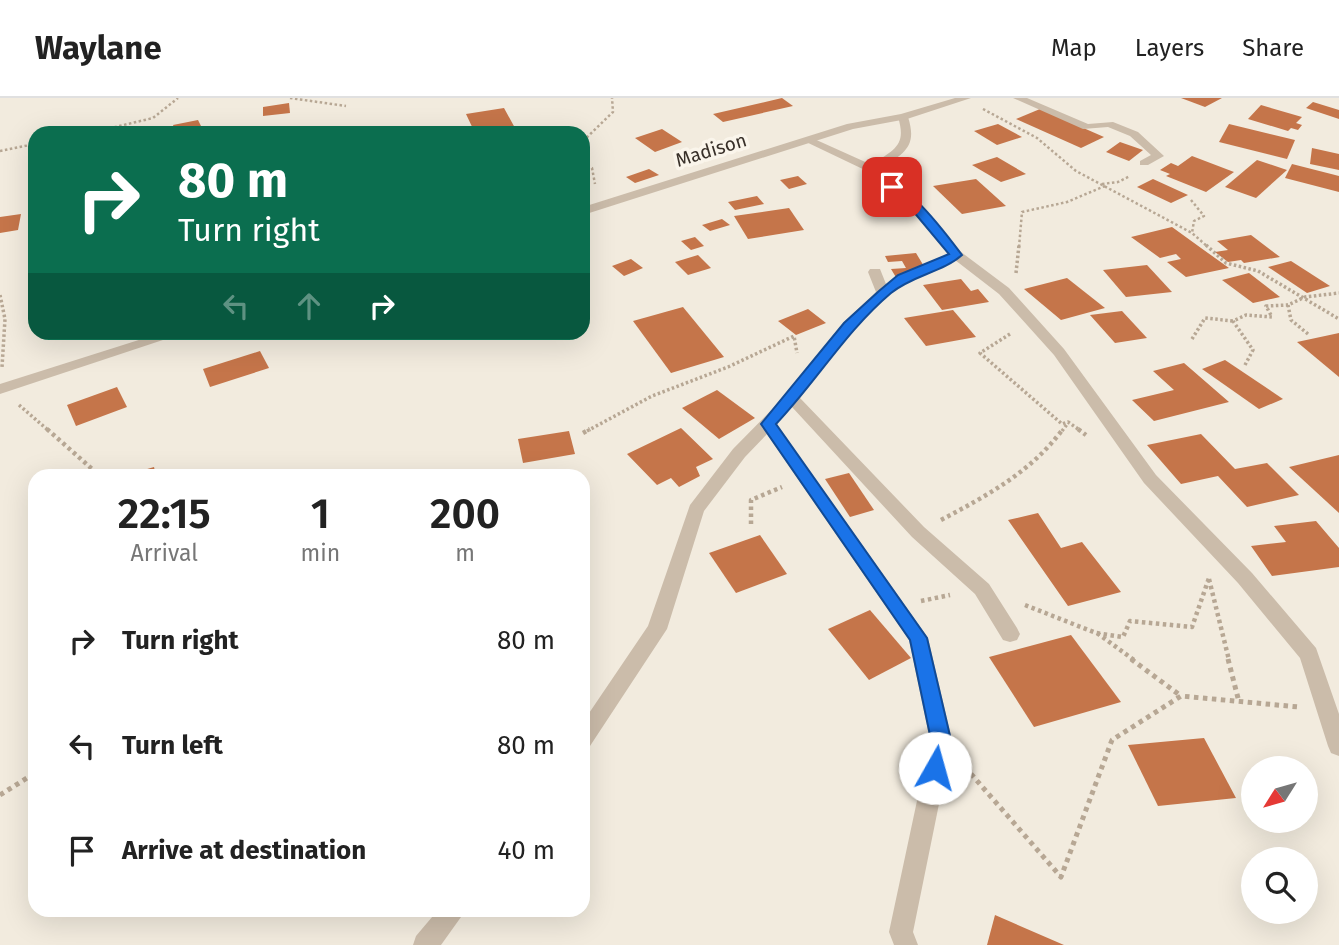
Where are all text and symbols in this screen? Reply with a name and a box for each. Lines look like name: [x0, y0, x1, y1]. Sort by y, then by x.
text: Waylane: [35, 28, 162, 68]
text: Map: [1051, 34, 1097, 62]
text: Layers: [1135, 34, 1204, 62]
text: Share: [1242, 34, 1304, 62]
street label: Madison: [673, 128, 749, 172]
text: 80 m: [178, 151, 288, 210]
icon: right: [63, 154, 154, 245]
pin: [862, 157, 922, 217]
icon: arrive: [873, 168, 911, 206]
text: Turn right: [178, 211, 320, 249]
icon: left: [217, 287, 255, 325]
icon: ahead: [290, 287, 328, 325]
icon: right: [363, 287, 401, 325]
text: 22:15: [118, 489, 211, 539]
text: 1: [311, 489, 330, 539]
text: 200: [430, 489, 500, 539]
text: Arrival: [131, 539, 198, 567]
text: min: [301, 539, 340, 567]
text: m: [455, 539, 475, 567]
icon: right: [63, 622, 101, 660]
text: Turn right: [122, 625, 239, 656]
text: 80 m: [497, 625, 555, 656]
icon: left: [63, 727, 101, 765]
text: Turn left: [122, 730, 223, 761]
text: 80 m: [497, 730, 555, 761]
position arrow: [898, 731, 972, 805]
north arrow: [1241, 756, 1318, 833]
map controls: [1241, 756, 1318, 924]
icon: arrive: [63, 832, 101, 870]
text: Arrive at destination: [122, 835, 366, 866]
text: 40 m: [497, 835, 555, 866]
button: search: [1241, 847, 1318, 924]

